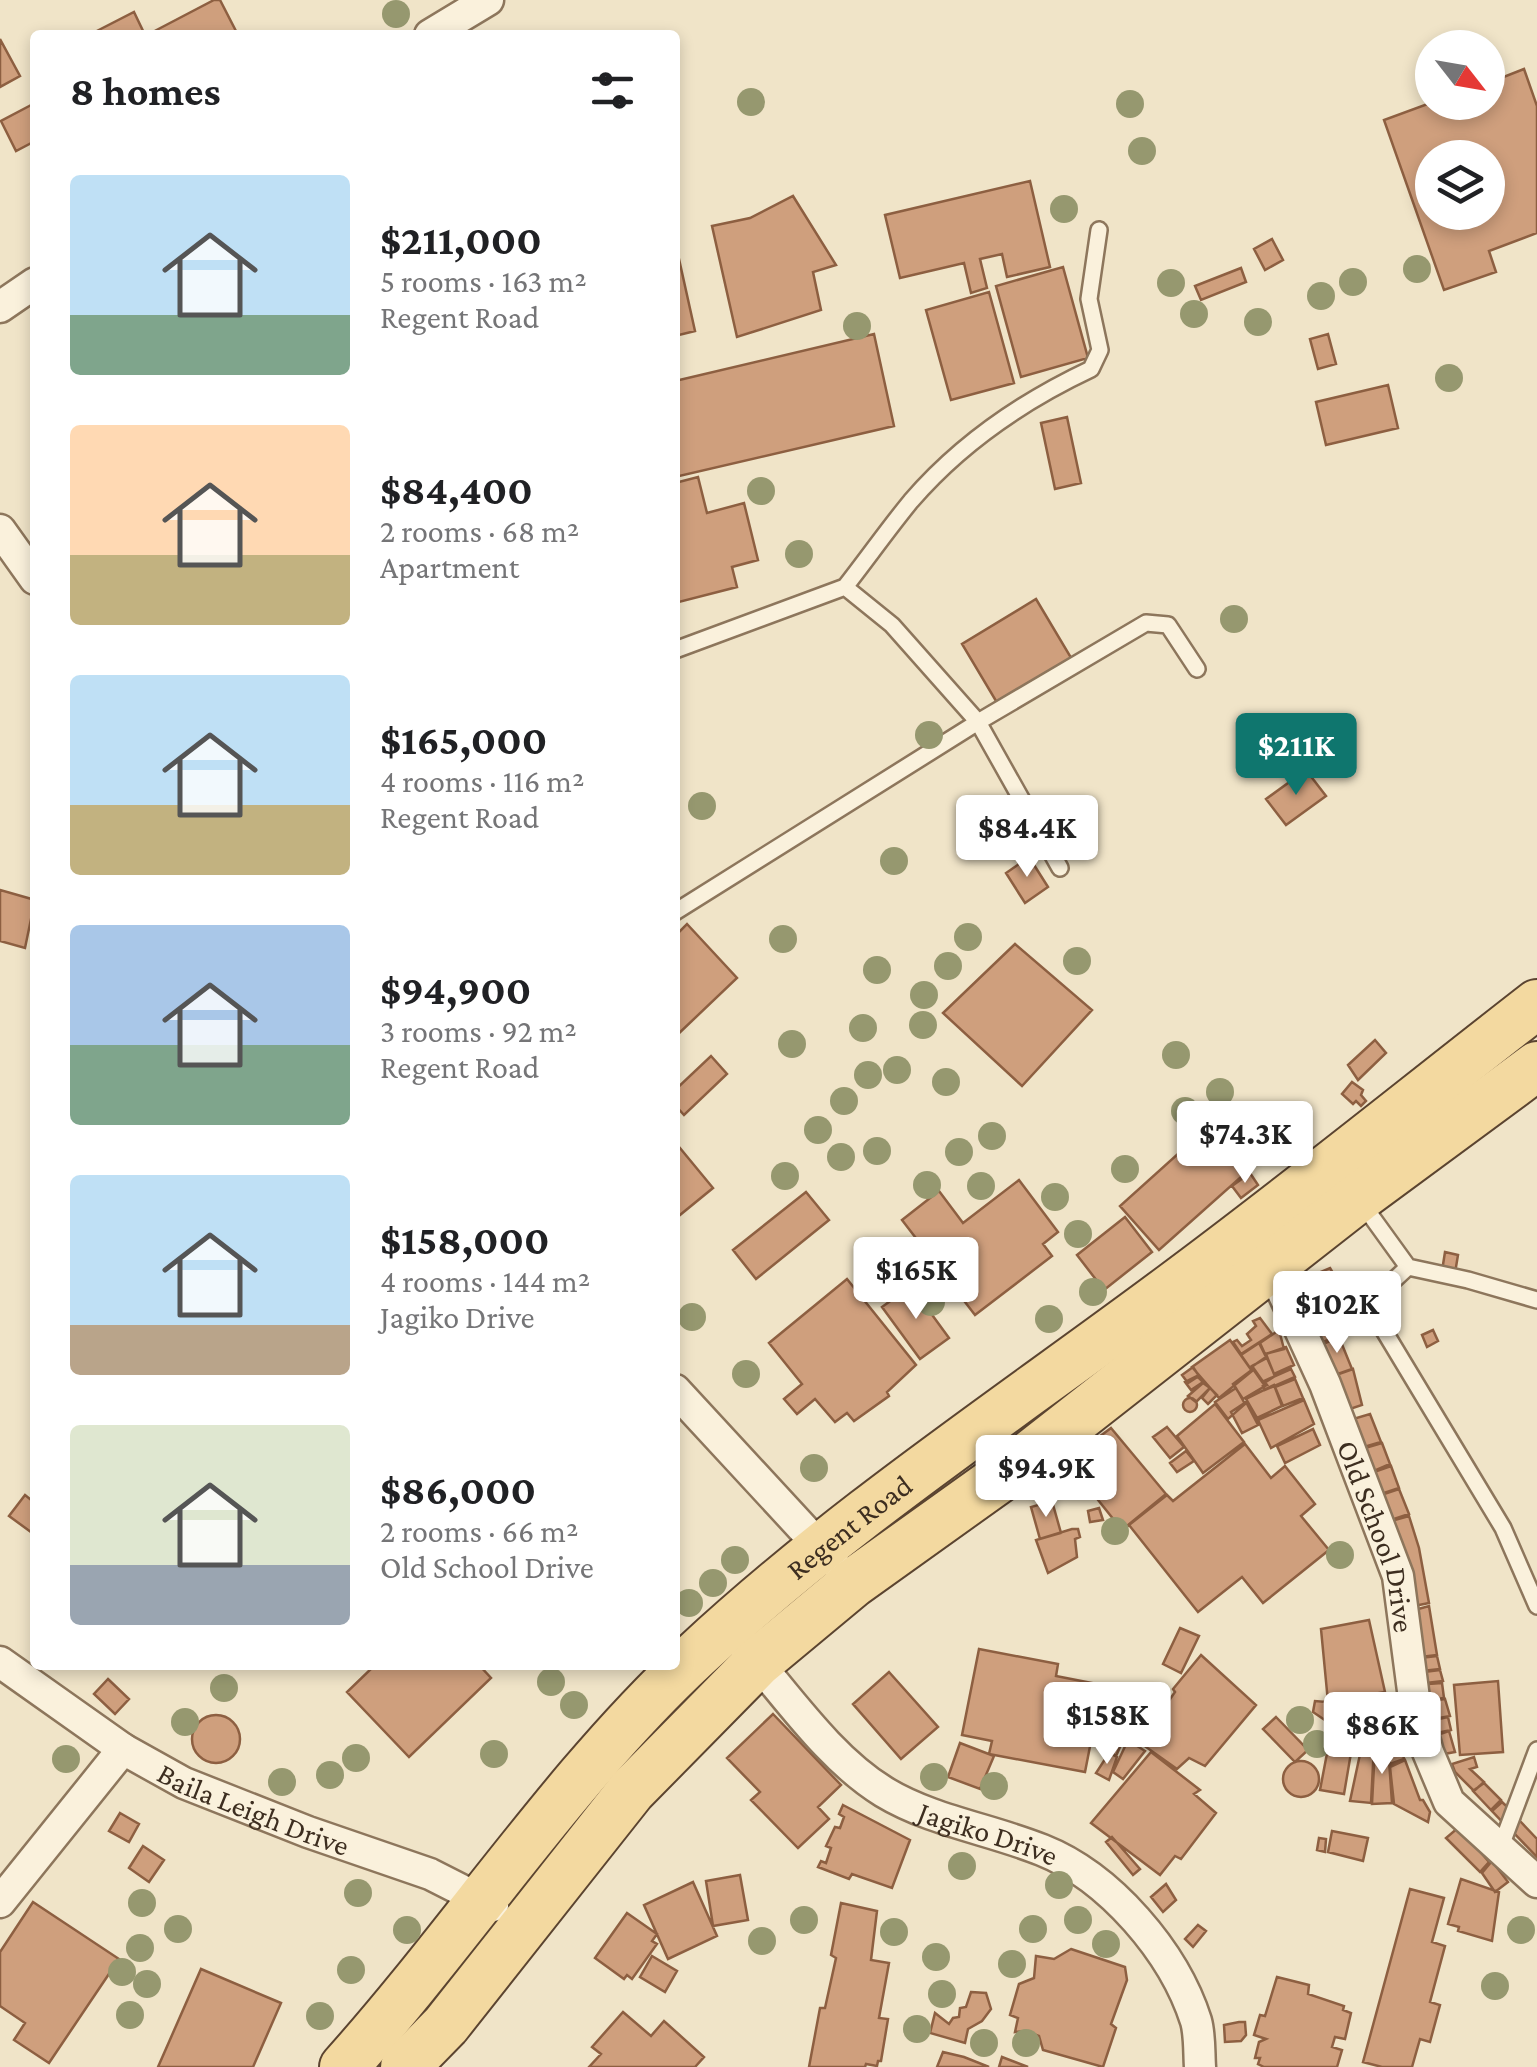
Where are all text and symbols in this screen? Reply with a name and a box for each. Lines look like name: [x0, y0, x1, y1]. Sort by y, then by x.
north arrow: [1415, 30, 1505, 120]
map controls: [1415, 30, 1505, 230]
icon: filters: [585, 63, 640, 118]
text: 8 homes: [70, 67, 221, 114]
button: layers: [1415, 140, 1505, 230]
icon: home: [150, 215, 270, 335]
text: $211,000: [380, 216, 542, 263]
text: 5 rooms · 163 m²: [380, 263, 587, 299]
text: Regent Road: [380, 299, 539, 335]
icon: home: [150, 465, 270, 585]
text: $84,400: [380, 466, 533, 513]
text: 2 rooms · 68 m²: [380, 513, 579, 549]
text: Apartment: [380, 549, 519, 585]
pin: $211K: [1226, 713, 1366, 798]
icon: home: [150, 715, 270, 835]
text: $165,000: [380, 716, 547, 763]
text: $211K: [1258, 727, 1334, 763]
text: 4 rooms · 116 m²: [380, 763, 584, 799]
pin: $84.4K: [946, 795, 1108, 880]
text: Regent Road: [380, 799, 539, 835]
text: $84.4K: [978, 809, 1076, 845]
icon: home: [150, 965, 270, 1085]
text: $94,900: [380, 966, 531, 1013]
text: 3 rooms · 92 m²: [380, 1013, 577, 1049]
text: Regent Road: [380, 1049, 539, 1085]
pin: $74.3K: [1164, 1101, 1326, 1186]
text: $74.3K: [1199, 1115, 1291, 1151]
icon: home: [150, 1215, 270, 1335]
text: $158,000: [380, 1216, 550, 1263]
pin: $165K: [846, 1237, 986, 1322]
text: $165K: [875, 1251, 957, 1287]
text: 4 rooms · 144 m²: [380, 1263, 590, 1299]
pin: $102K: [1267, 1271, 1407, 1356]
text: $102K: [1295, 1285, 1379, 1321]
text: Jagiko Drive: [380, 1299, 535, 1335]
pin: $94.9K: [965, 1435, 1127, 1520]
street label: Old School Drive: [1331, 1436, 1422, 1634]
text: $94.9K: [998, 1449, 1094, 1485]
icon: home: [150, 1465, 270, 1585]
text: $86,000: [380, 1466, 536, 1513]
street label: Regent Road: [780, 1467, 918, 1586]
text: 2 rooms · 66 m²: [380, 1513, 578, 1549]
text: Old School Drive: [380, 1549, 594, 1585]
pin: $158K: [1037, 1682, 1177, 1767]
pin: $86K: [1323, 1692, 1441, 1777]
text: $158K: [1066, 1696, 1148, 1732]
text: $86K: [1346, 1706, 1418, 1742]
street label: Baila Leigh Drive: [152, 1755, 354, 1862]
street label: Jagiko Drive: [911, 1793, 1064, 1872]

